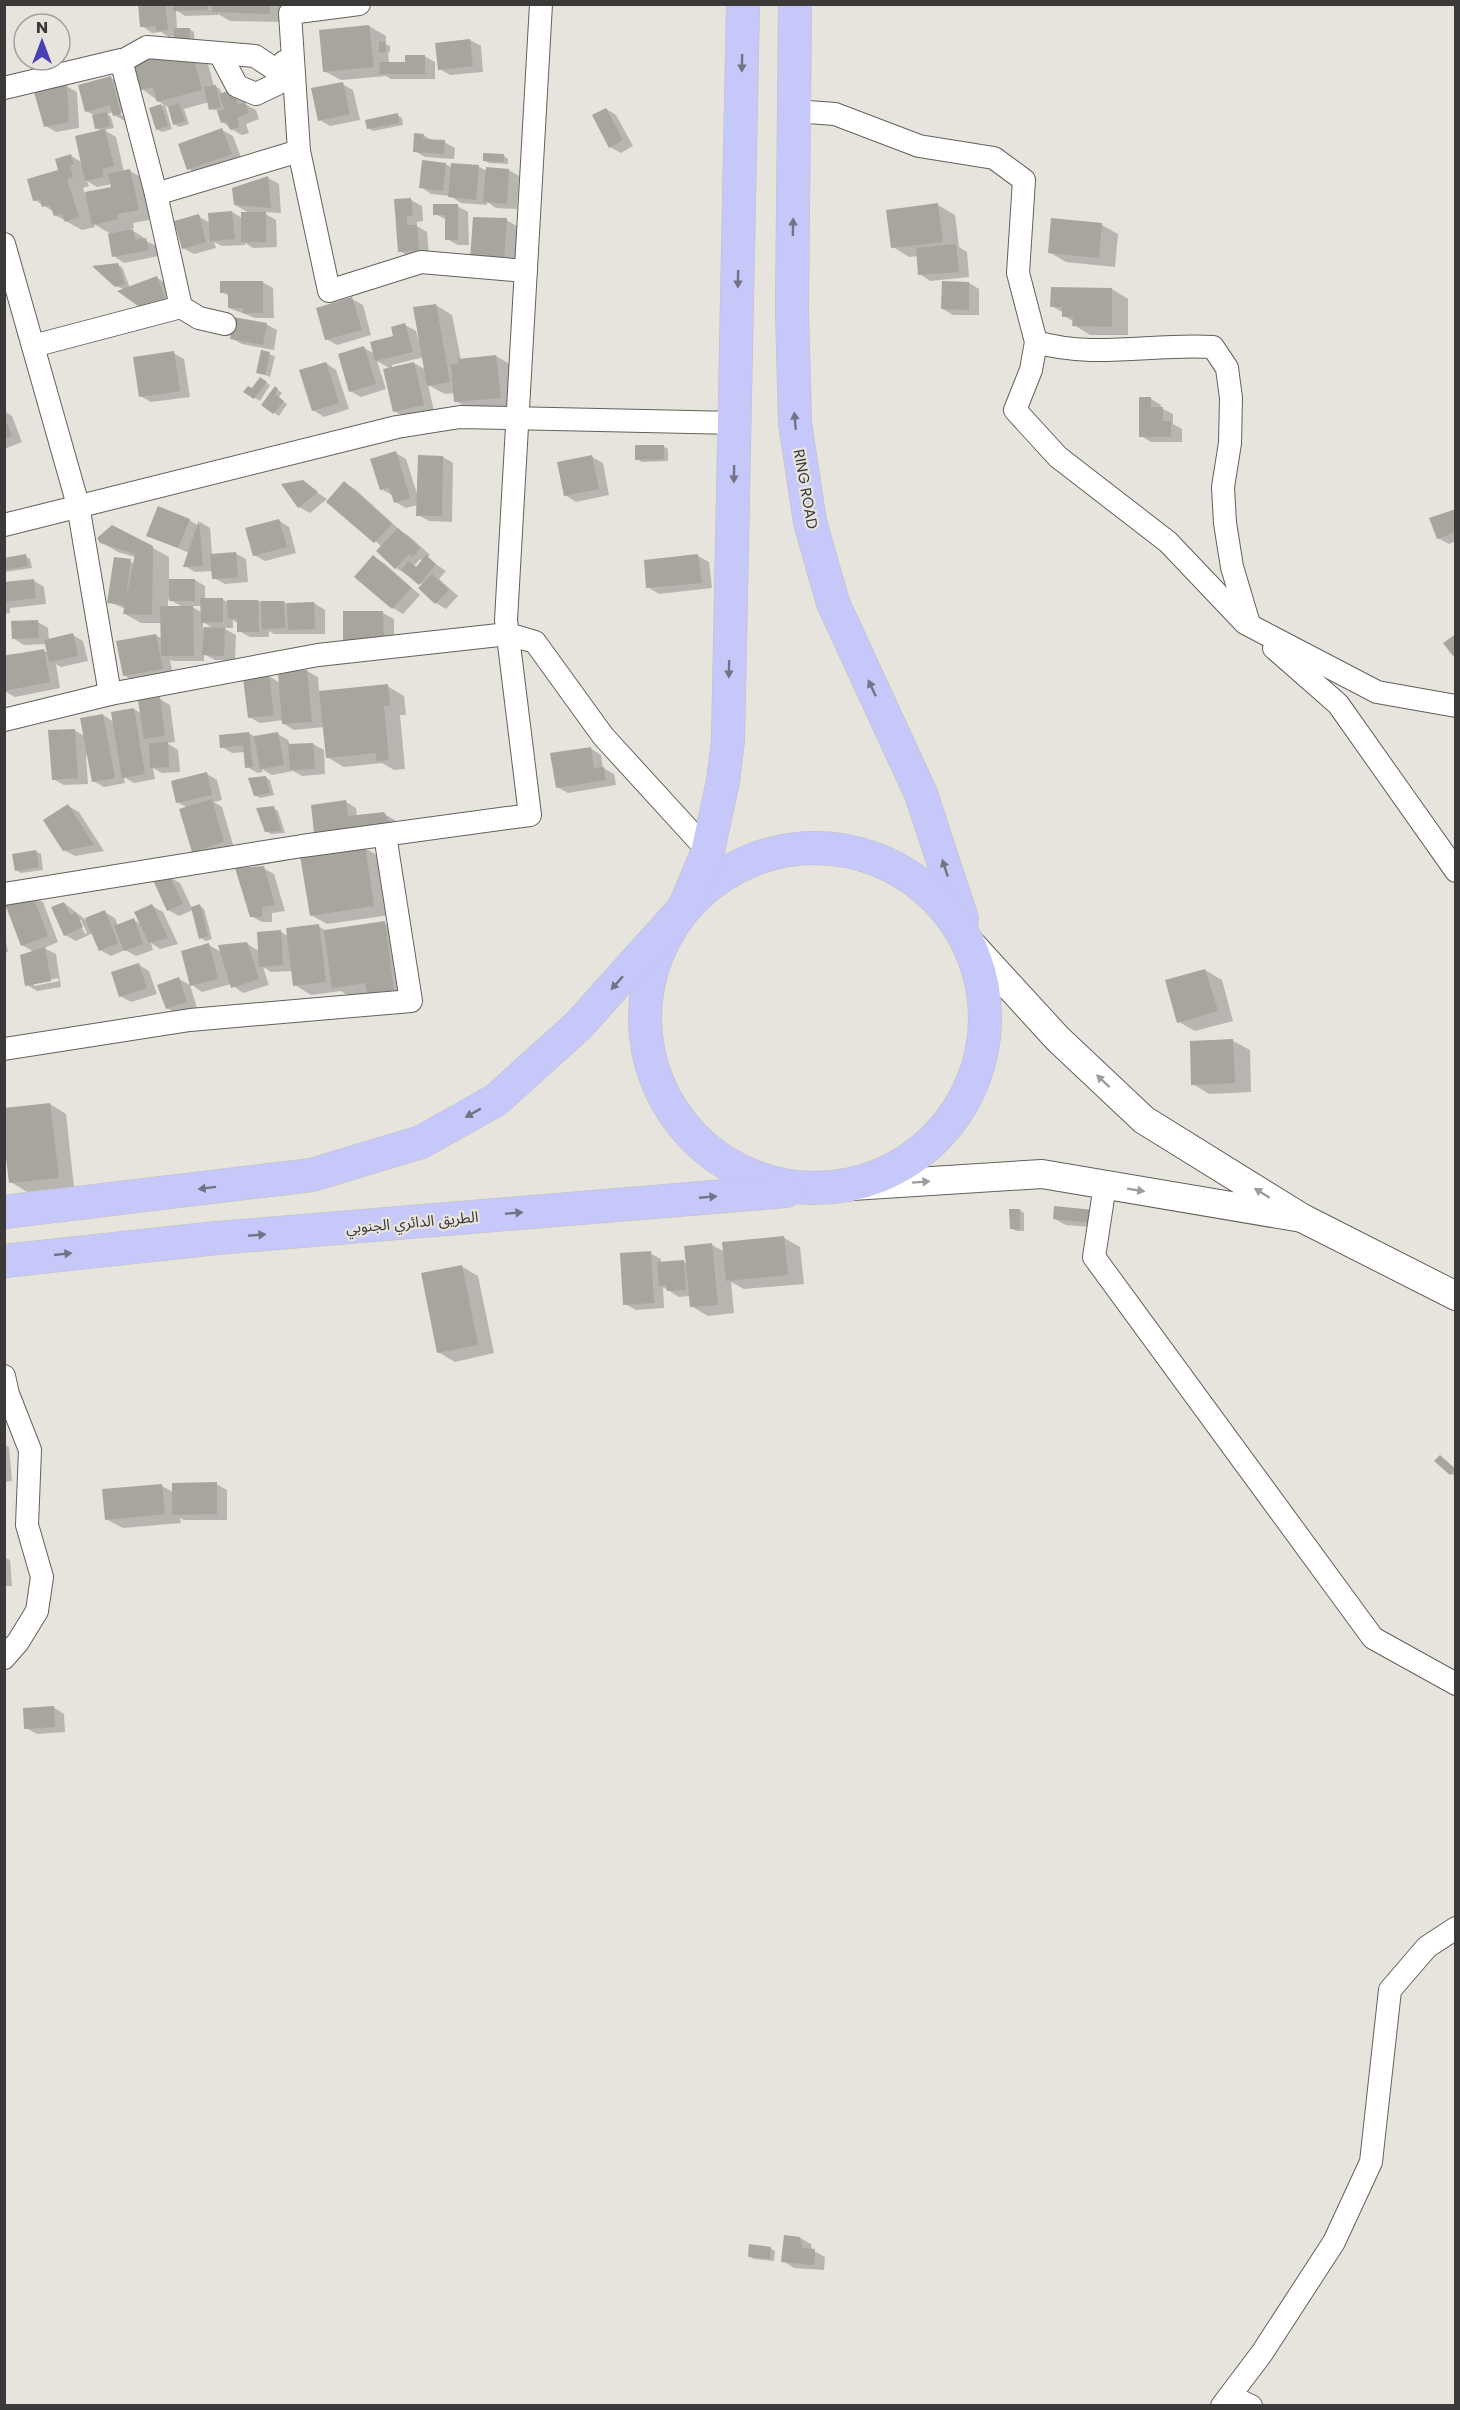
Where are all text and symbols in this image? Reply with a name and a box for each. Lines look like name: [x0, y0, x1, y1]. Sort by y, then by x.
north arrow: [12, 12, 72, 72]
text: N: [36, 16, 48, 39]
one-way arrow: [737, 53, 747, 72]
one-way arrow: [788, 217, 798, 236]
one-way arrow: [733, 269, 742, 288]
one-way arrow: [790, 412, 800, 431]
street label: RING ROAD: [789, 447, 823, 531]
one-way arrow: [729, 464, 738, 483]
one-way arrow: [724, 659, 734, 678]
one-way arrow: [867, 679, 876, 696]
one-way arrow: [940, 859, 949, 877]
one-way arrow: [611, 975, 624, 990]
one-way arrow: [1096, 1075, 1111, 1088]
one-way arrow: [464, 1108, 481, 1118]
one-way arrow: [912, 1177, 931, 1186]
one-way arrow: [198, 1184, 217, 1193]
one-way arrow: [1126, 1185, 1145, 1194]
one-way arrow: [1254, 1187, 1270, 1199]
one-way arrow: [699, 1192, 718, 1202]
street label: الطريق الدائري الجنوبي: [345, 1206, 479, 1240]
one-way arrow: [504, 1208, 523, 1218]
one-way arrow: [247, 1230, 266, 1240]
one-way arrow: [53, 1250, 72, 1259]

